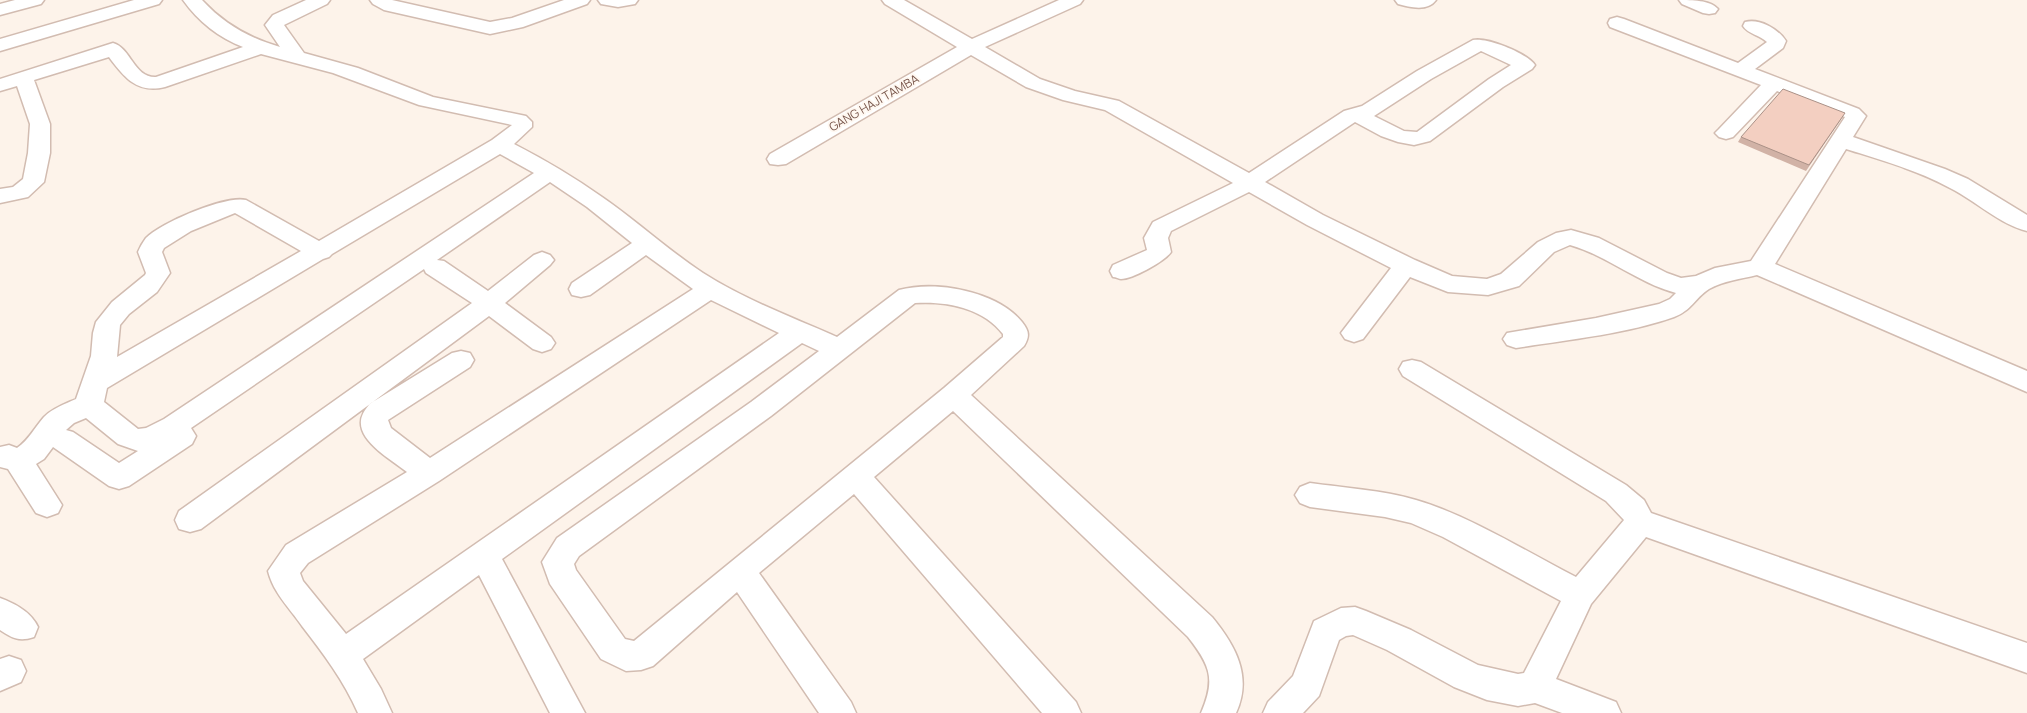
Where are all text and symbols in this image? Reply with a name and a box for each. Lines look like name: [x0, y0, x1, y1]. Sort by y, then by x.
street label: GANG HAJI TAMBA: [826, 70, 922, 135]

